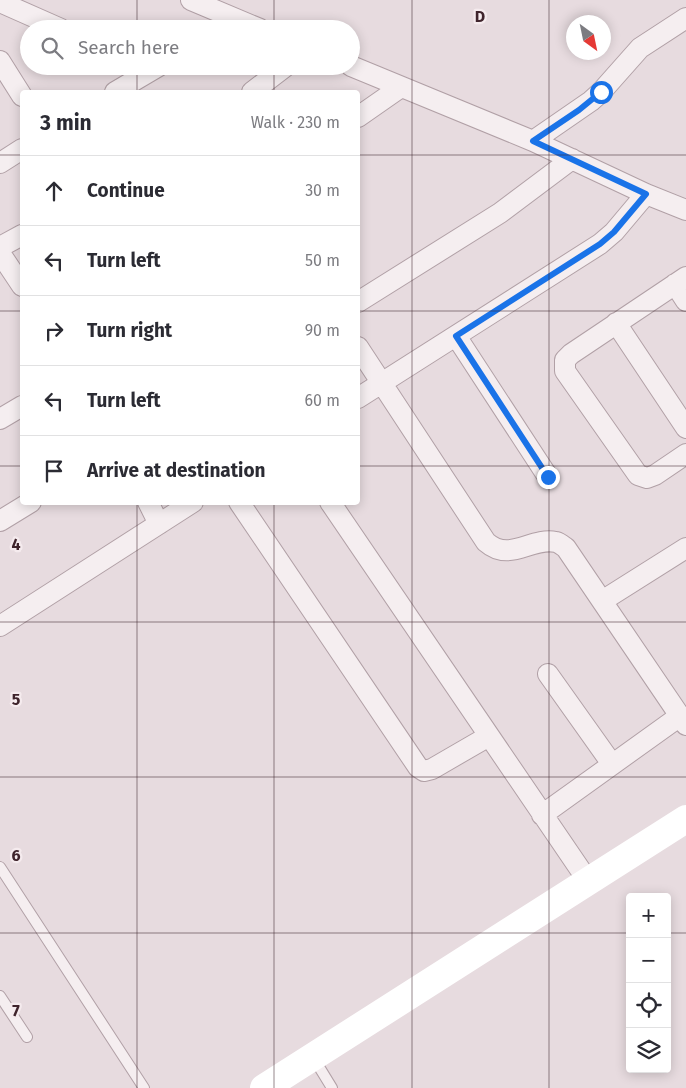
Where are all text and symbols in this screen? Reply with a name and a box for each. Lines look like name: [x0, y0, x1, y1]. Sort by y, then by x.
text: D: [475, 7, 485, 26]
north arrow: [566, 15, 611, 60]
search box: [20, 20, 360, 75]
icon: search: [38, 34, 66, 62]
text: Search here: [78, 36, 179, 59]
route start: [590, 81, 613, 104]
text: 3 min: [40, 110, 92, 136]
text: Walk · 230 m: [251, 113, 340, 132]
icon: ahead: [40, 177, 68, 205]
text: Continue: [87, 179, 165, 202]
text: 30 m: [305, 181, 340, 200]
icon: left: [40, 247, 68, 275]
text: Turn left: [87, 249, 161, 272]
text: 50 m: [305, 251, 340, 270]
icon: right: [40, 317, 68, 345]
text: Turn right: [87, 319, 172, 342]
text: 90 m: [305, 321, 340, 340]
icon: left: [40, 387, 68, 415]
text: Turn left: [87, 389, 161, 412]
text: 60 m: [305, 391, 340, 410]
icon: arrive: [40, 457, 68, 485]
text: Arrive at destination: [87, 459, 266, 482]
route end: [537, 466, 560, 489]
text: 4: [11, 535, 21, 554]
text: 5: [12, 690, 21, 709]
text: 6: [11, 846, 21, 865]
map controls: [626, 893, 671, 1073]
button: +: [626, 893, 671, 938]
button: −: [626, 938, 671, 983]
button: locate: [626, 983, 671, 1028]
text: 7: [12, 1001, 20, 1020]
button: layers: [626, 1028, 671, 1073]

